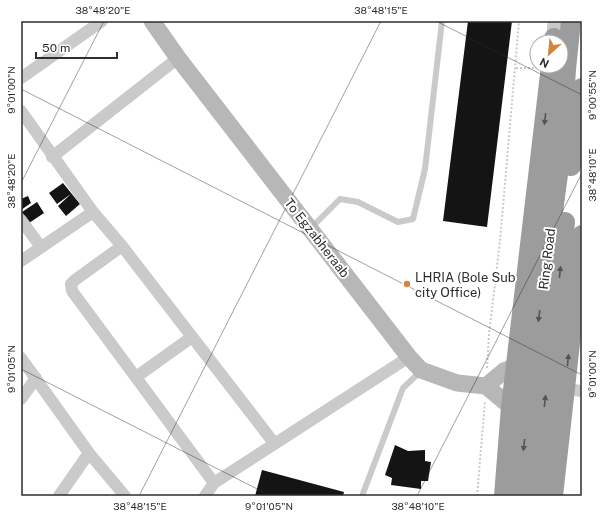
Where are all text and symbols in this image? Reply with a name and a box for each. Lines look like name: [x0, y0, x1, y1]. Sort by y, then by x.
text: 38°48'20"E: [75, 4, 131, 16]
text: 38°48'15"E: [354, 4, 408, 16]
scale bar: [36, 34, 117, 60]
north arrow: [529, 34, 569, 74]
text: 50 m: [42, 41, 70, 55]
text: N: [538, 56, 551, 70]
text: 9°01'00"N: [5, 66, 17, 114]
text: 9°00'55"N: [586, 70, 598, 120]
one-way arrow: [542, 113, 548, 125]
text: 38°48'10"E: [586, 148, 598, 202]
text: 38°48'20"E: [5, 153, 17, 209]
street label: To Egzabheraab: [281, 195, 353, 281]
street label: Ring Road: [536, 228, 558, 290]
one-way arrow: [557, 266, 563, 278]
place label: LHRIA (Bole Sub city Office): [415, 270, 516, 300]
marker: LHRIA (Bole Sub city Office): [402, 279, 412, 289]
one-way arrow: [536, 310, 543, 322]
text: 9°01'05"N: [5, 345, 17, 393]
text: 9°01'00"N: [586, 350, 598, 398]
one-way arrow: [565, 354, 572, 366]
one-way arrow: [542, 395, 548, 408]
one-way arrow: [521, 439, 527, 451]
text: 38°48'15"E: [113, 500, 167, 512]
text: 9°01'05"N: [245, 500, 293, 512]
text: 38°48'10"E: [391, 500, 445, 512]

